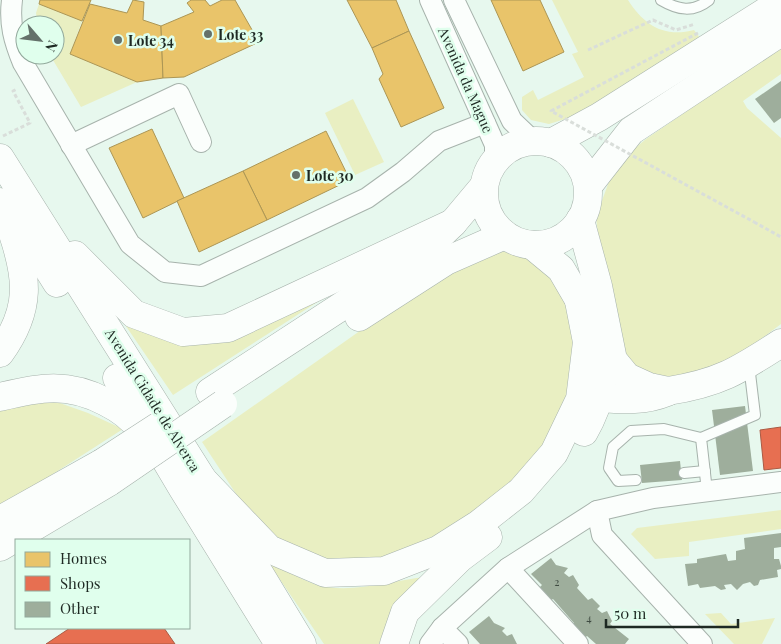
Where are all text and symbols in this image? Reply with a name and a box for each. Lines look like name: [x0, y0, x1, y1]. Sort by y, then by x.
north arrow: [15, 15, 65, 65]
street label: Avenida da Mague: [434, 23, 498, 136]
place label: Lote 33: [218, 25, 263, 44]
marker: Lote 33: [202, 28, 214, 40]
place label: Lote 34: [128, 31, 174, 50]
marker: Lote 34: [112, 34, 124, 46]
text: N: [41, 37, 63, 55]
place label: Lote 30: [306, 166, 353, 185]
marker: Lote 30: [290, 169, 302, 181]
street label: Avenida Cidade de Alverca: [101, 324, 205, 475]
legend: [15, 539, 190, 629]
text: Homes: [60, 548, 107, 568]
text: Shops: [60, 573, 101, 593]
house number: 2: [554, 574, 560, 589]
scale bar: [606, 596, 738, 628]
text: Other: [60, 598, 100, 618]
text: 50 m: [614, 603, 647, 623]
house number: 4: [586, 610, 592, 625]

